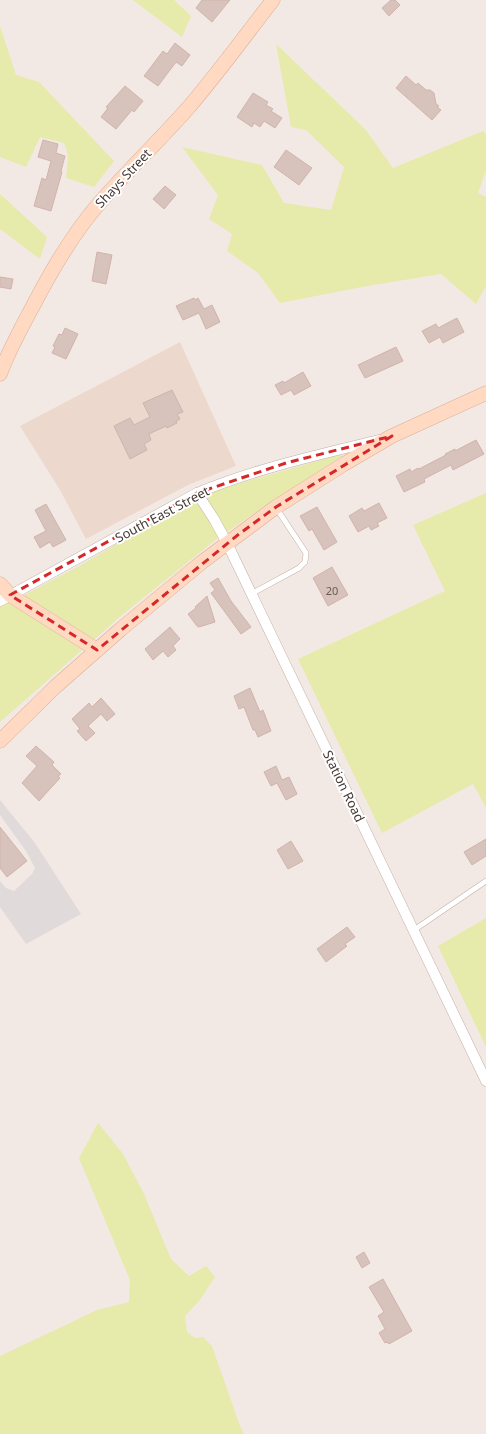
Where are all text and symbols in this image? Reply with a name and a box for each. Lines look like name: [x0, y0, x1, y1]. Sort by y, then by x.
street label: Shays Street: [91, 144, 155, 212]
street label: South East Street: [112, 481, 213, 546]
house number: 20: [326, 583, 338, 598]
street label: Station Road: [319, 747, 369, 825]

